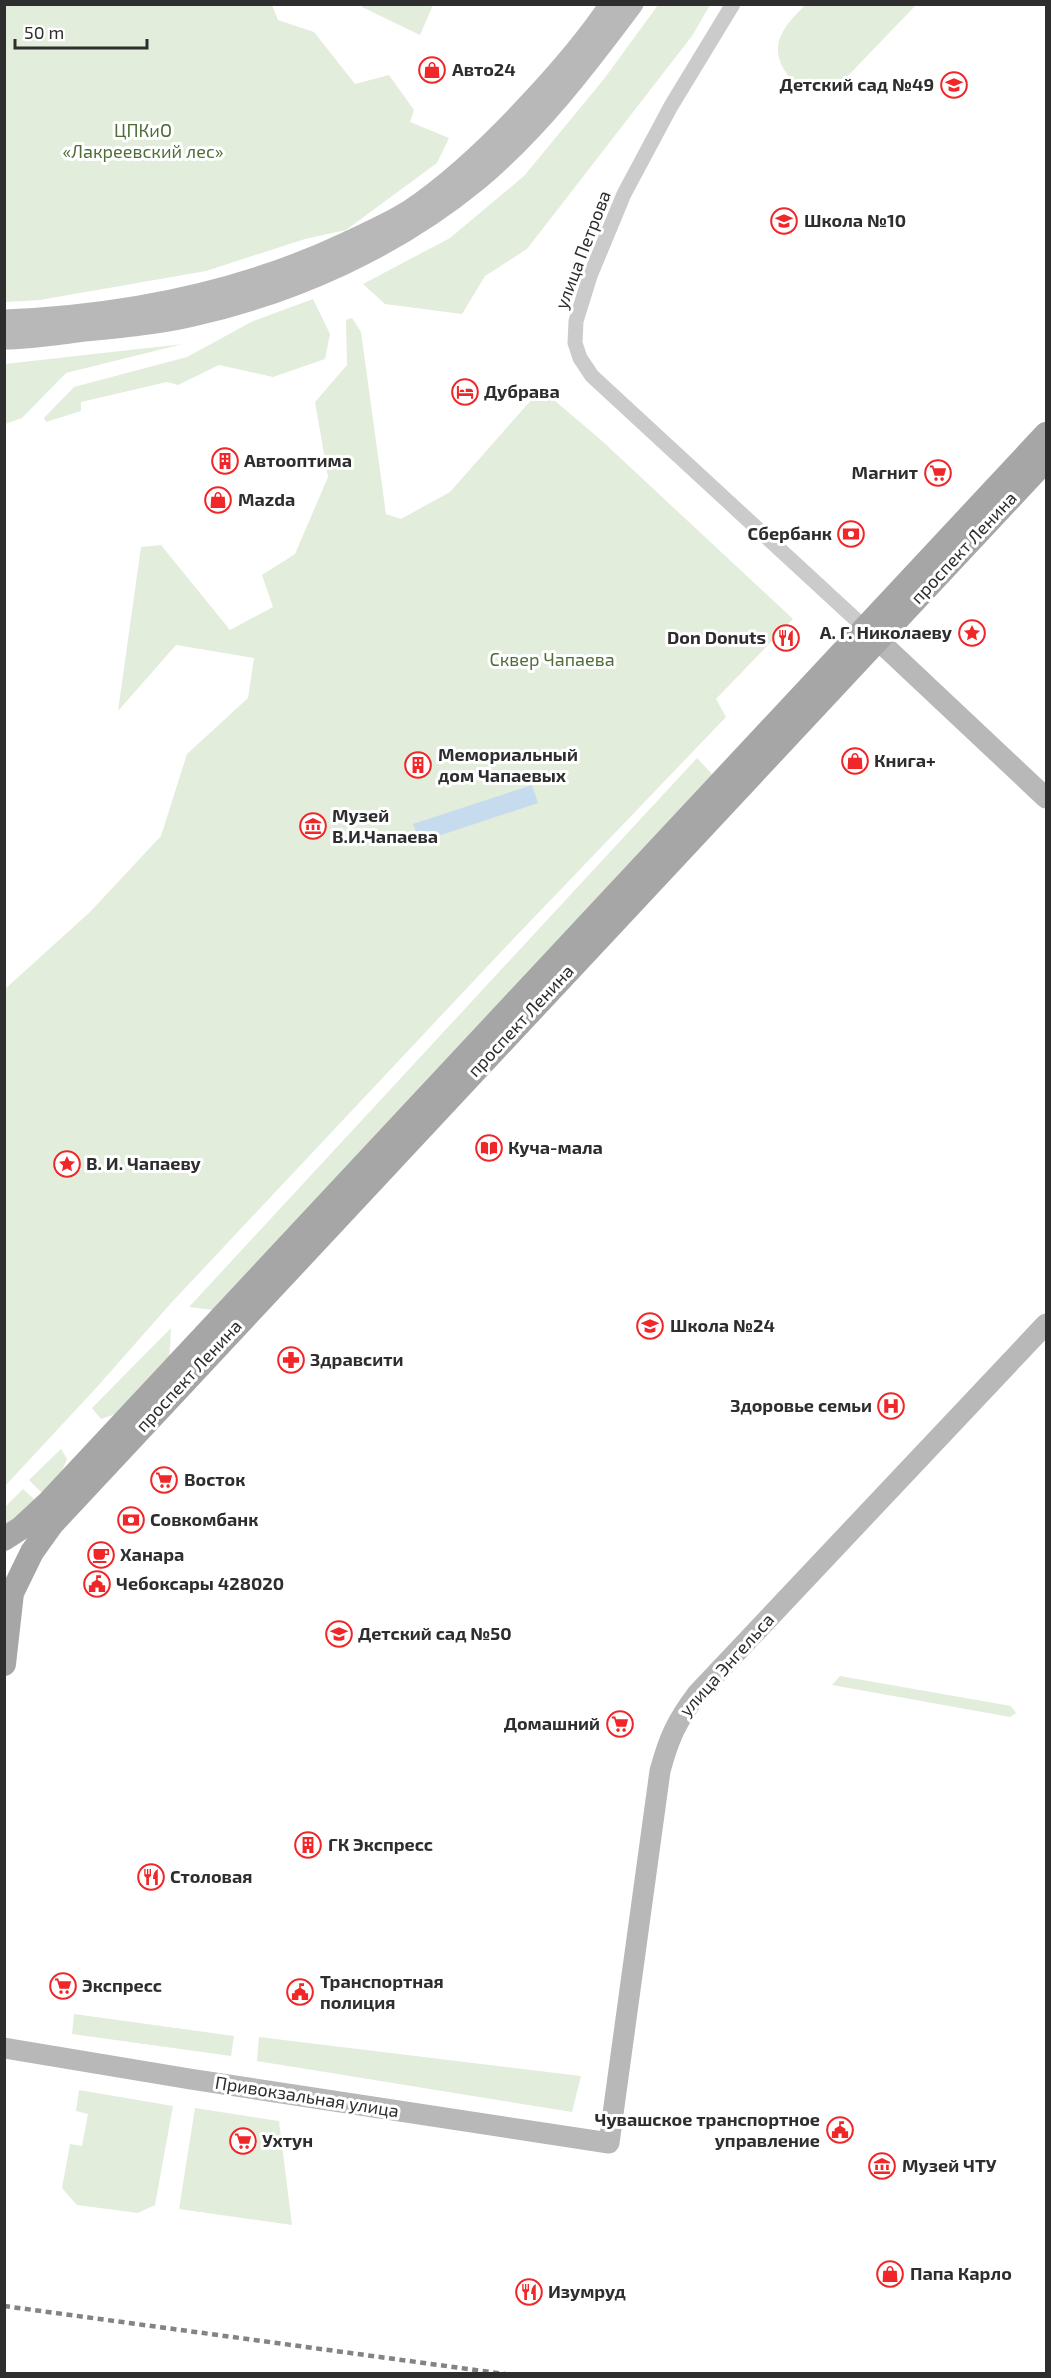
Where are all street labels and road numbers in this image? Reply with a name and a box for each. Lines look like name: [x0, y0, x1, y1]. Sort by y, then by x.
street label: улица Петрова: [549, 187, 615, 312]
street label: проспект Ленина: [906, 487, 1021, 608]
street label: проспект Ленина: [463, 960, 578, 1081]
street label: проспект Ленина: [131, 1315, 246, 1436]
street label: улица Энгельса: [674, 1608, 778, 1720]
street label: Привокзальная улица: [214, 2071, 401, 2121]

